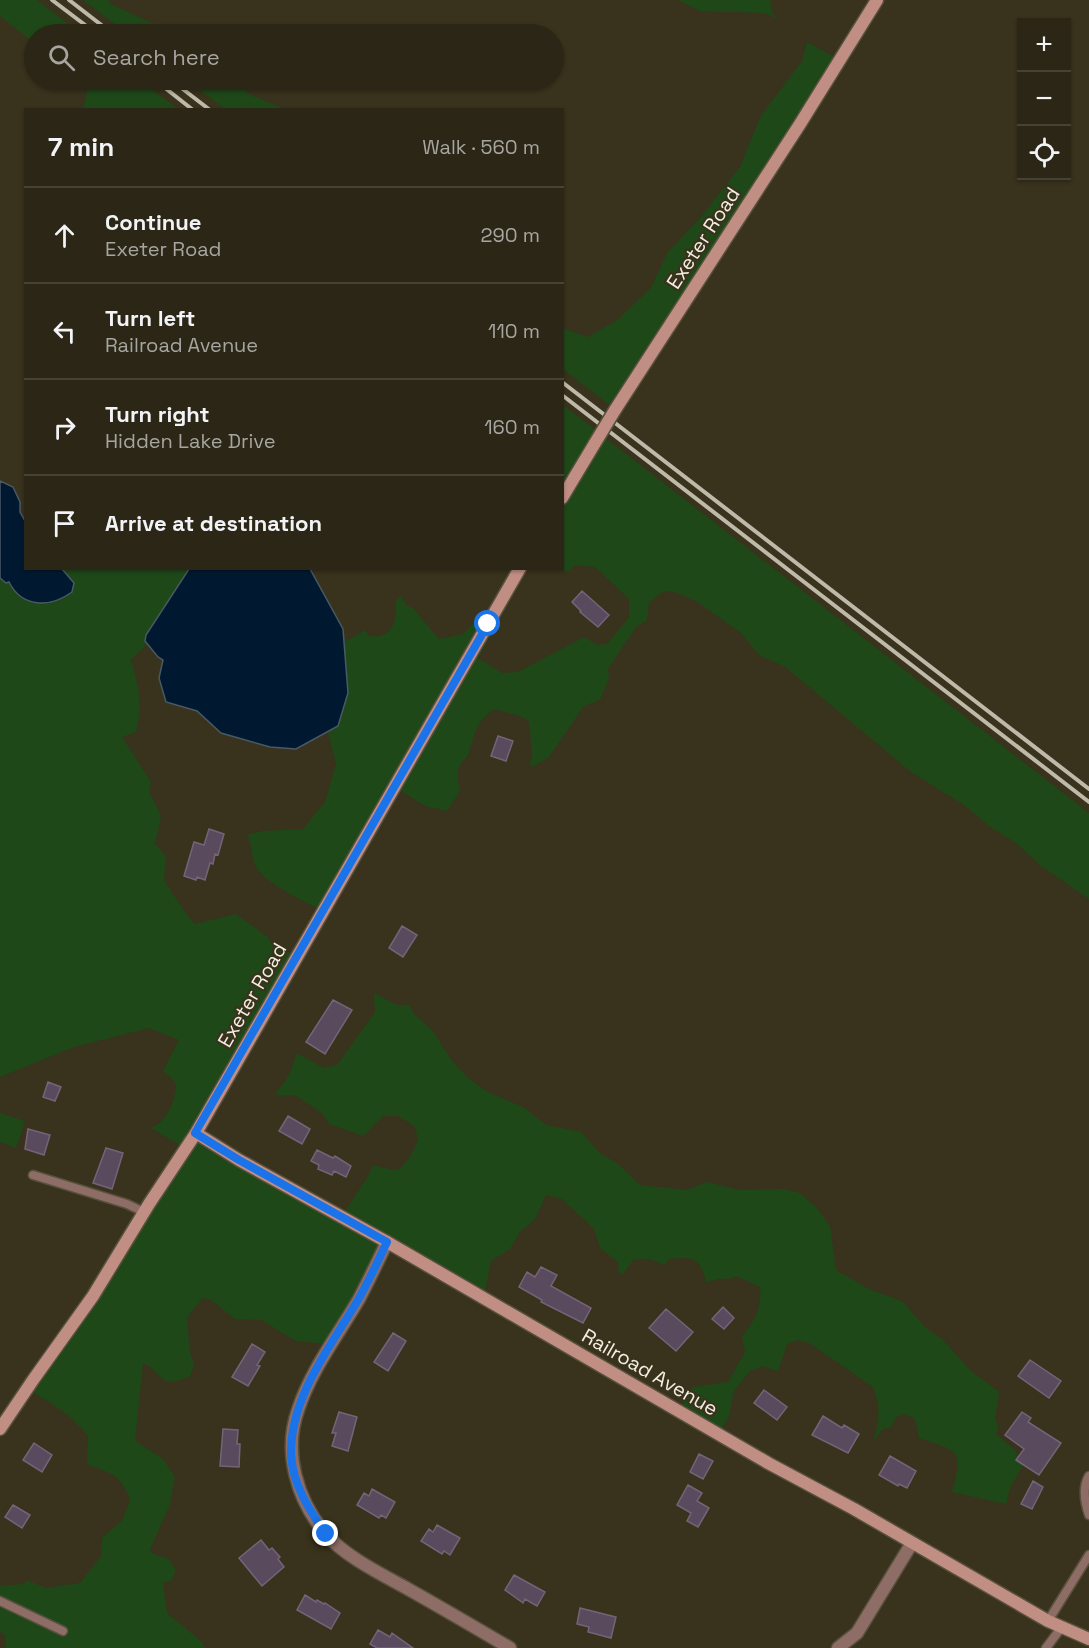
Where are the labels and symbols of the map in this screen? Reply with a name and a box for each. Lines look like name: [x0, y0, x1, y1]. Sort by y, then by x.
street label: Exeter Road: [660, 182, 746, 294]
route start: [474, 610, 500, 636]
street label: Exeter Road: [212, 938, 292, 1052]
street label: Railroad Avenue: [577, 1322, 723, 1422]
route end: [312, 1520, 338, 1546]

